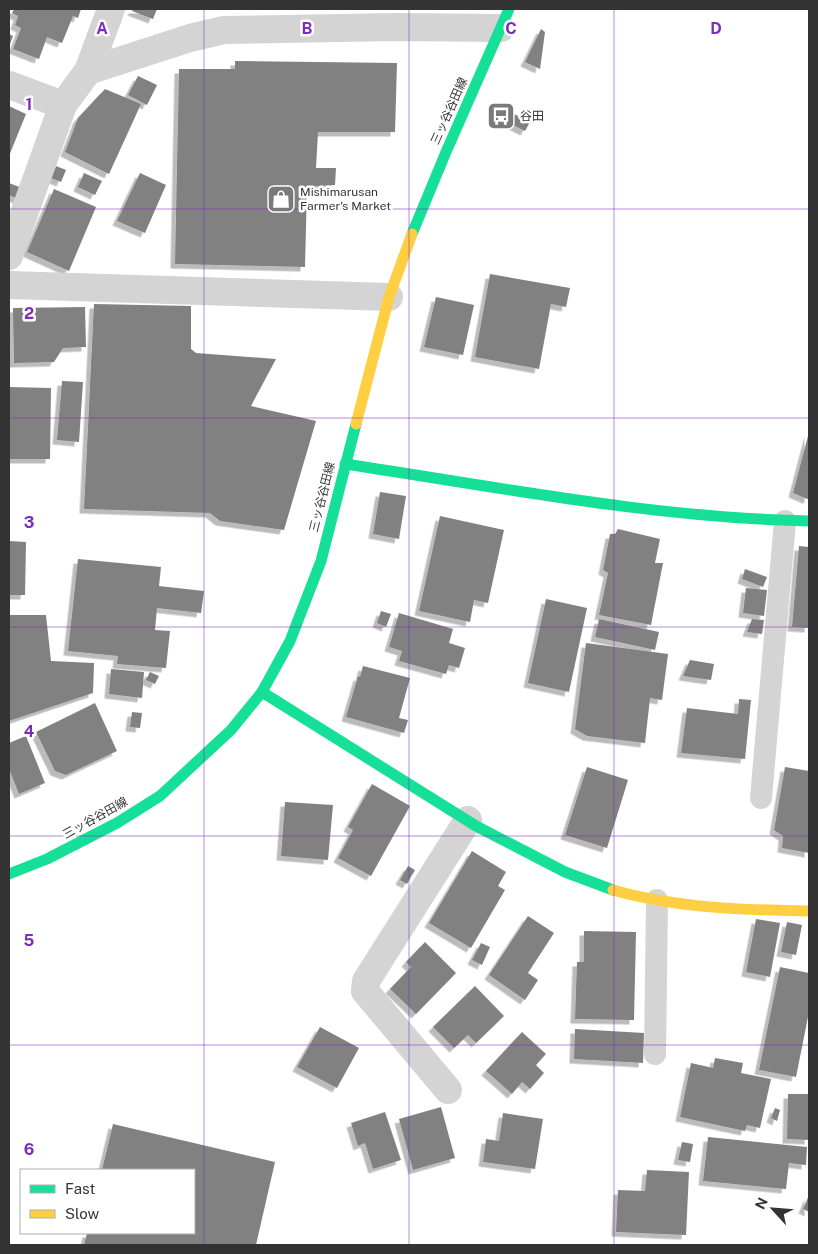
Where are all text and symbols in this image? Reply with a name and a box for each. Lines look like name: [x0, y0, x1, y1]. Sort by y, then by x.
text: A: [96, 19, 108, 38]
text: B: [302, 19, 313, 38]
text: C: [505, 19, 517, 38]
text: D: [710, 19, 722, 38]
street label: 三ッ谷谷田線: [428, 75, 470, 147]
text: 1: [26, 95, 32, 114]
bus stop icon: 谷田: [486, 101, 516, 131]
place label: 谷田: [520, 109, 544, 123]
shop icon: Mishimarusan Farmer's Market: [266, 184, 296, 214]
place label: Mishimarusan Farmer's Market: [300, 185, 391, 213]
text: 2: [24, 304, 34, 323]
street label: 三ッ谷谷田線: [306, 460, 338, 534]
text: 3: [24, 513, 34, 532]
text: 4: [24, 722, 35, 741]
street label: 三ッ谷谷田線: [60, 794, 130, 842]
text: 5: [24, 931, 35, 950]
text: 6: [24, 1140, 34, 1159]
legend: [20, 1169, 195, 1234]
text: Fast: [65, 1180, 95, 1197]
north arrow: [748, 1184, 798, 1234]
text: N: [752, 1195, 771, 1212]
text: Slow: [65, 1205, 100, 1222]

